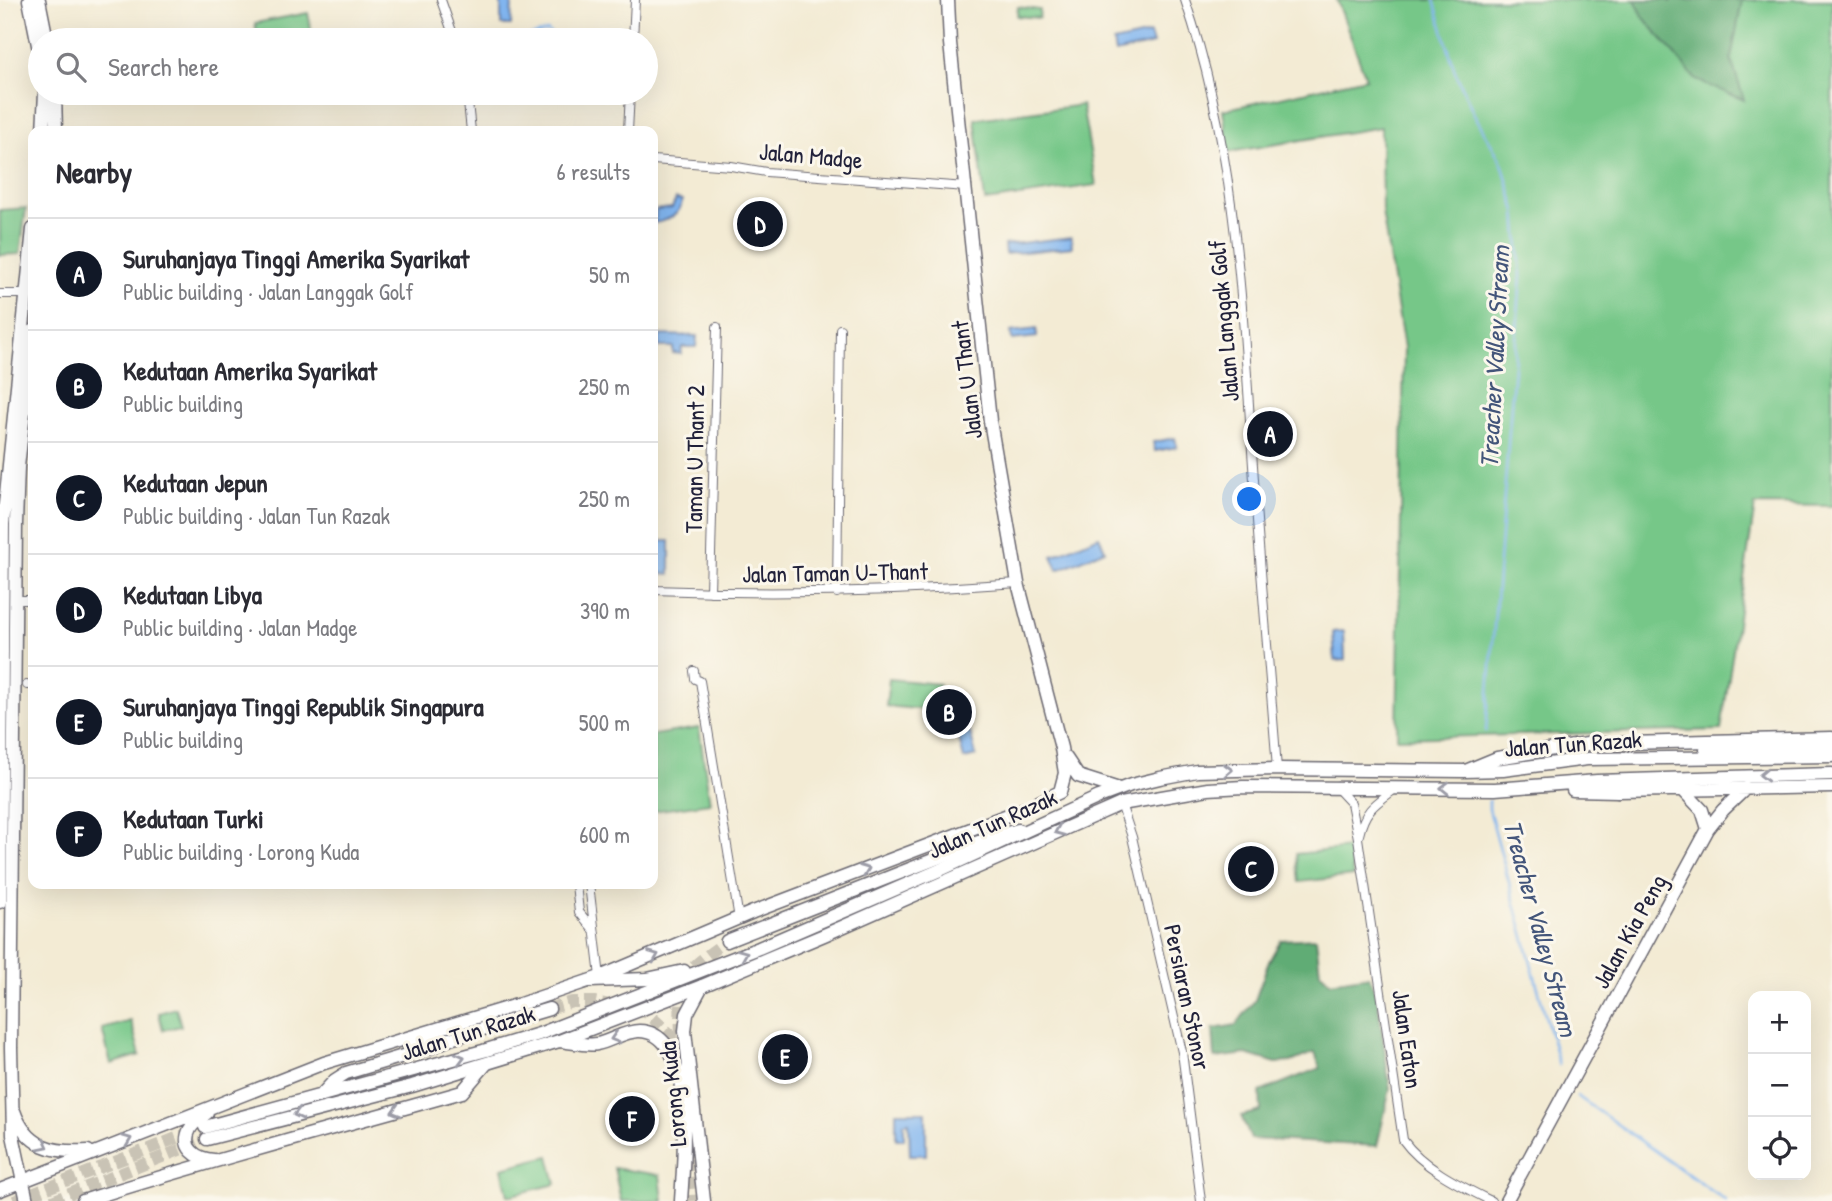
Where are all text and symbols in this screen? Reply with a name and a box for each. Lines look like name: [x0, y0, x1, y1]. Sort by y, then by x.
search box: [28, 28, 658, 105]
icon: search: [52, 48, 90, 86]
text: Search here: [108, 49, 219, 84]
street label: Jalan Madge: [758, 135, 865, 175]
text: Nearby: [56, 152, 132, 192]
text: 6 results: [557, 156, 630, 187]
pin: D: [737, 198, 783, 250]
street label: Jalan Langgak Golf: [1200, 238, 1246, 403]
text: Suruhanjaya Tinggi Amerika Syarikat: [123, 241, 469, 276]
water label: Treacher Valley Stream: [1471, 244, 1518, 469]
text: A: [73, 259, 85, 290]
text: 50 m: [589, 259, 630, 290]
text: Public building · Jalan Langgak Golf: [123, 276, 413, 307]
street label: Jalan U Thant: [943, 318, 989, 441]
text: Kedutaan Amerika Syarikat: [123, 353, 377, 388]
text: B: [73, 371, 85, 402]
text: 250 m: [578, 371, 630, 402]
street label: Taman U Thant 2: [677, 385, 711, 533]
text: Public building: [123, 388, 243, 419]
pin: A: [1247, 408, 1293, 460]
text: Kedutaan Jepun: [123, 465, 268, 500]
your location: [1232, 482, 1266, 516]
text: C: [73, 483, 85, 514]
text: 250 m: [578, 483, 630, 514]
text: Public building · Jalan Tun Razak: [123, 500, 390, 531]
street label: Jalan Taman U-Thant: [742, 554, 929, 590]
text: Kedutaan Libya: [123, 577, 262, 612]
text: D: [74, 595, 84, 626]
text: 390 m: [580, 595, 630, 626]
text: Public building · Jalan Madge: [123, 612, 358, 643]
pin: B: [926, 686, 972, 738]
text: Suruhanjaya Tinggi Republik Singapura: [123, 689, 484, 724]
text: E: [74, 707, 84, 738]
text: 500 m: [579, 707, 630, 738]
street label: Jalan Tun Razak: [1503, 722, 1643, 764]
text: Public building: [123, 724, 243, 755]
one-way arrow: [1223, 762, 1233, 778]
one-way arrow: [1758, 767, 1769, 782]
street label: Jalan Tun Razak: [923, 780, 1061, 866]
one-way arrow: [1440, 780, 1450, 796]
text: Kedutaan Turki: [123, 801, 264, 836]
water label: Treacher Valley Stream: [1494, 816, 1587, 1042]
text: F: [75, 819, 83, 850]
text: 600 m: [579, 819, 630, 850]
one-way arrow: [1053, 822, 1065, 836]
text: Public building · Lorong Kuda: [123, 836, 359, 867]
pin: C: [1228, 843, 1274, 895]
one-way arrow: [858, 865, 870, 879]
street label: Jalan Kia Peng: [1584, 868, 1674, 994]
street label: Persiaran Stonor: [1157, 921, 1219, 1073]
one-way arrow: [736, 949, 748, 963]
one-way arrow: [647, 950, 659, 964]
street label: Jalan Eaton: [1385, 988, 1431, 1090]
map controls: [1748, 991, 1811, 1180]
button: +: [1748, 991, 1811, 1054]
street label: Jalan Tun Razak: [398, 997, 539, 1067]
one-way arrow: [610, 1030, 622, 1044]
pin: E: [762, 1031, 808, 1083]
street label: Lorong Kuda: [651, 1040, 693, 1148]
one-way arrow: [454, 1051, 466, 1066]
button: −: [1748, 1054, 1811, 1117]
pin: F: [609, 1093, 655, 1145]
one-way arrow: [390, 1102, 402, 1117]
one-way arrow: [292, 1106, 304, 1120]
button: locate: [1748, 1117, 1811, 1180]
one-way arrow: [120, 1134, 132, 1148]
one-way arrow: [37, 1137, 50, 1151]

